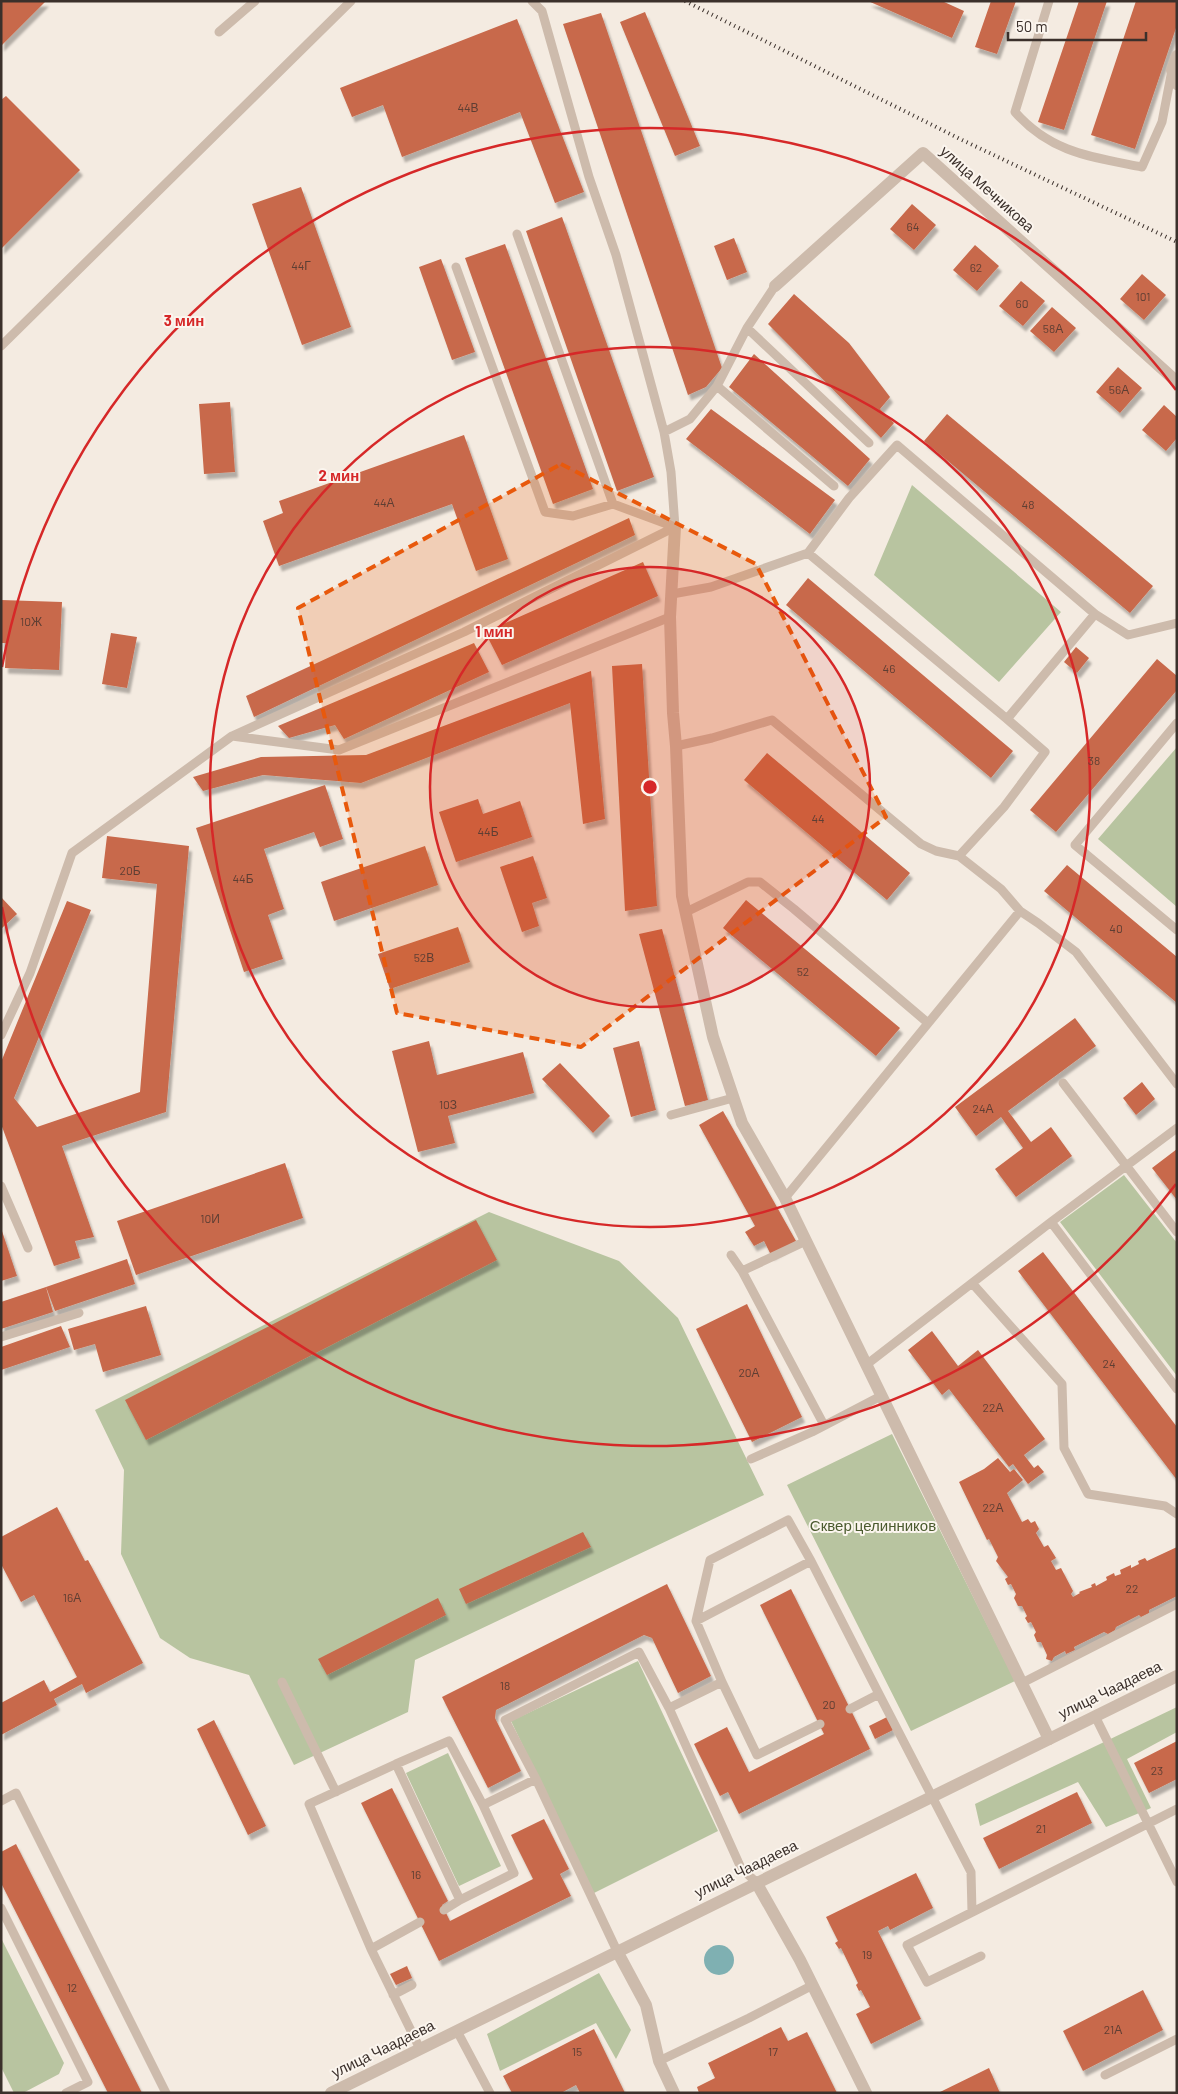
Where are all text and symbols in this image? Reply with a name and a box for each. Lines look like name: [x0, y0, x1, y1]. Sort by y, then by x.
scale bar: [1008, 10, 1146, 42]
text: 50 m: [1016, 17, 1048, 35]
house number: 44В: [457, 100, 479, 114]
street label: улица Мечникова: [937, 141, 1039, 236]
house number: 64: [907, 219, 919, 233]
house number: 44Г: [291, 258, 311, 272]
house number: 62: [970, 260, 982, 274]
house number: 101: [1136, 289, 1150, 303]
house number: 60: [1016, 296, 1028, 310]
text: 3 мин: [164, 311, 204, 329]
house number: 58А: [1043, 321, 1063, 335]
house number: 56А: [1109, 382, 1129, 396]
text: 2 мин: [319, 466, 359, 484]
house number: 44А: [373, 495, 395, 509]
house number: 48: [1022, 497, 1034, 511]
house number: 10Ж: [20, 614, 42, 628]
text: 1 мин: [475, 622, 513, 640]
house number: 46: [883, 661, 895, 675]
house number: 38: [1088, 753, 1100, 767]
centre of rings: [641, 778, 659, 796]
house number: 44: [811, 811, 825, 825]
house number: 44Б: [477, 824, 499, 838]
house number: 20Б: [119, 863, 141, 877]
house number: 44Б: [232, 871, 254, 885]
house number: 40: [1109, 921, 1123, 935]
house number: 52В: [414, 950, 434, 964]
house number: 52: [797, 964, 809, 978]
house number: 10З: [439, 1097, 457, 1111]
house number: 24А: [972, 1101, 994, 1115]
house number: 10И: [200, 1211, 220, 1225]
house number: 24: [1102, 1356, 1116, 1370]
house number: 20А: [738, 1365, 760, 1379]
house number: 22А: [983, 1400, 1003, 1414]
house number: 22А: [983, 1500, 1003, 1514]
park label: Сквер целинников: [810, 1516, 936, 1534]
house number: 22: [1126, 1581, 1138, 1595]
house number: 16А: [63, 1590, 81, 1604]
street label: улица Чаадаева: [1055, 1656, 1165, 1722]
house number: 18: [500, 1678, 510, 1692]
house number: 20: [822, 1697, 836, 1711]
house number: 23: [1151, 1763, 1163, 1777]
house number: 21: [1036, 1821, 1046, 1835]
street label: улица Чаадаева: [691, 1835, 801, 1901]
house number: 16: [411, 1867, 421, 1881]
house number: 19: [862, 1947, 872, 1961]
house number: 12: [67, 1980, 77, 1994]
street label: улица Чаадаева: [328, 2015, 438, 2081]
house number: 21А: [1104, 2022, 1122, 2036]
house number: 15: [572, 2044, 582, 2058]
house number: 17: [768, 2044, 778, 2058]

